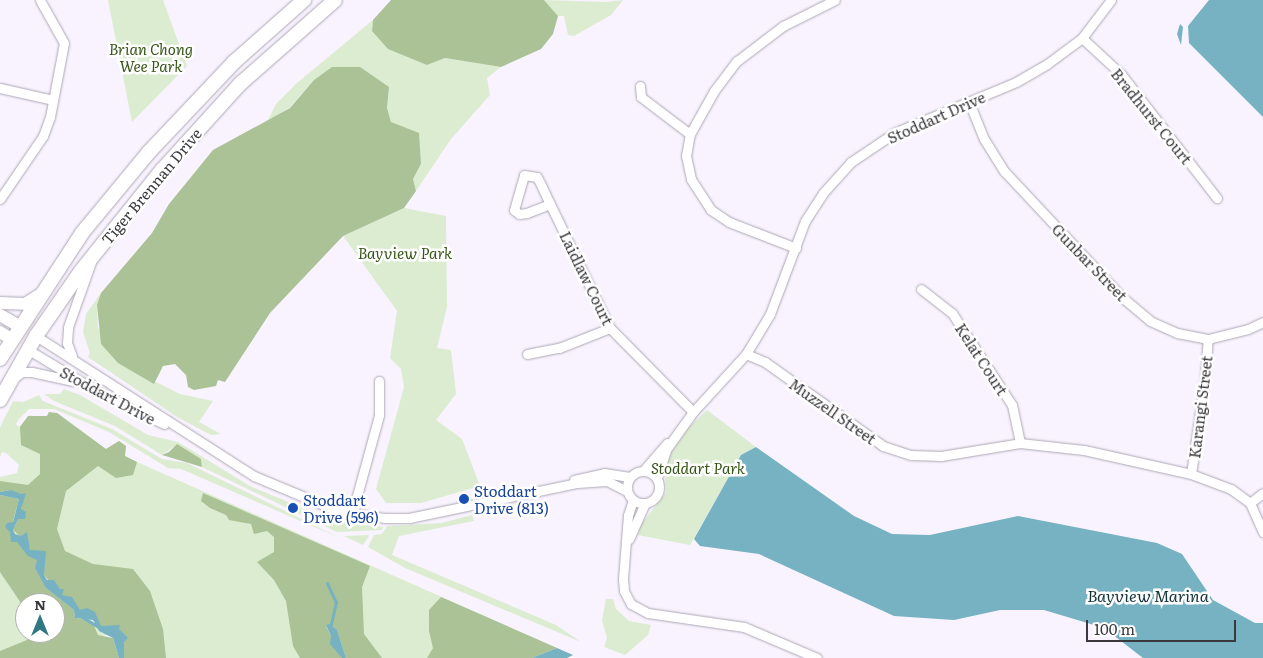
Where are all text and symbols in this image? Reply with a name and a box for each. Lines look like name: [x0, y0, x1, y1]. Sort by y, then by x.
park label: Brian Chong Wee Park: [109, 39, 193, 74]
street label: Bradhurst Court: [1108, 65, 1196, 167]
street label: Stoddart Drive: [884, 87, 988, 147]
street label: Tiger Brennan Drive: [97, 124, 205, 248]
street label: Gunbar Street: [1049, 220, 1131, 304]
street label: Laidlaw Court: [557, 228, 617, 328]
park label: Bayview Park: [358, 244, 452, 262]
street label: Kelat Court: [952, 320, 1012, 398]
street label: Karangi Street: [1185, 355, 1215, 459]
street label: Stoddart Drive: [57, 362, 159, 428]
street label: Muzzell Street: [786, 374, 880, 448]
park label: Stoddart Park: [651, 459, 745, 477]
place label: Stoddart Drive (813): [474, 481, 549, 516]
place label: Stoddart Drive (596): [303, 490, 379, 525]
marker: Stoddart Drive (813): [458, 493, 470, 505]
marker: Stoddart Drive (596): [287, 502, 299, 514]
water label: Bayview Marina: [1087, 585, 1209, 605]
north arrow: [15, 593, 65, 643]
text: N: [34, 594, 46, 614]
scale bar: [1088, 610, 1238, 642]
text: 100 m: [1094, 617, 1135, 640]

